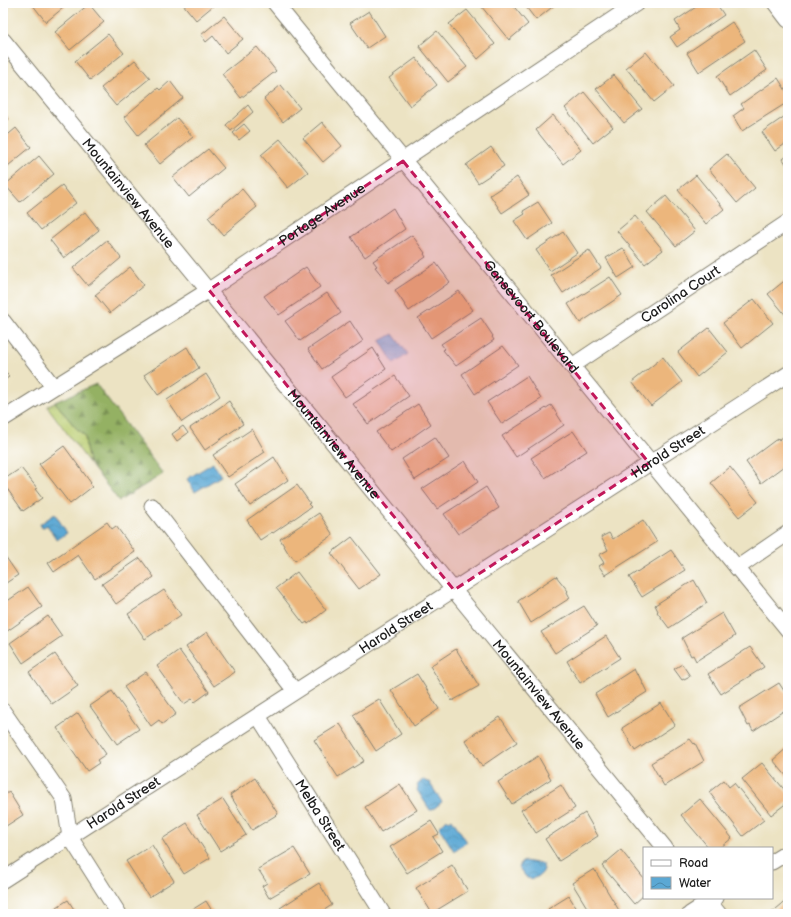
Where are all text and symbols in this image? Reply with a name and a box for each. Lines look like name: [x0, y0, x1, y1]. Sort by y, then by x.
street label: Mountainview Avenue: [78, 135, 178, 252]
street label: Portage Avenue: [276, 180, 369, 250]
street label: Gansevoort Boulevard: [480, 257, 582, 377]
street label: Carolina Court: [638, 261, 724, 327]
street label: Mountainview Avenue: [283, 386, 383, 503]
street label: Harold Street: [628, 422, 709, 482]
street label: Harold Street: [356, 597, 436, 657]
street label: Mountainview Avenue: [489, 636, 589, 753]
street label: Harold Street: [84, 773, 164, 833]
street label: Melba Street: [291, 776, 349, 855]
legend: [643, 847, 773, 899]
text: Road: [679, 856, 708, 871]
text: Water: [679, 876, 711, 891]

